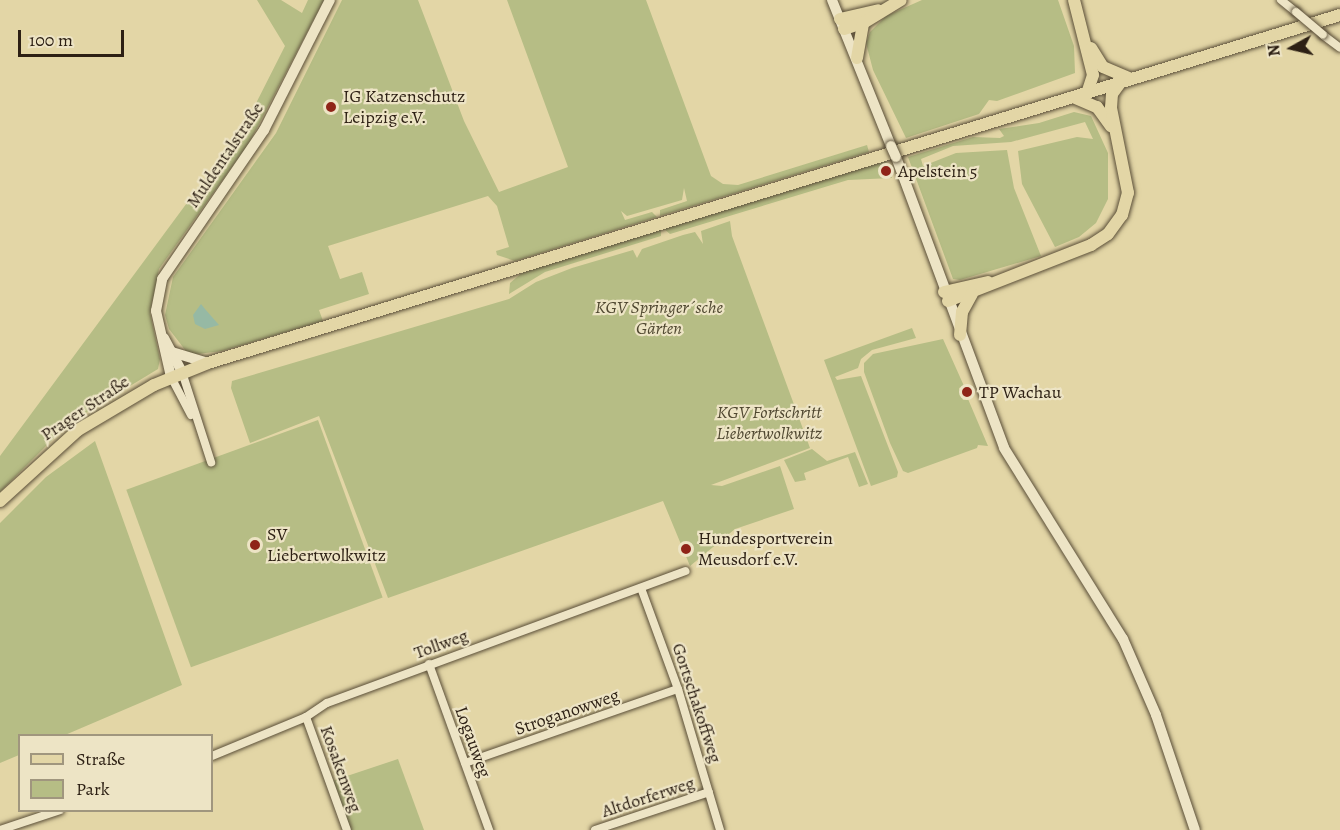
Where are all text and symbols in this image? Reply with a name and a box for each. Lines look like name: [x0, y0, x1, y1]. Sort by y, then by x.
scale bar: [21, 18, 128, 56]
north arrow: [1262, 18, 1322, 78]
text: 100 m: [29, 28, 73, 52]
text: N: [1262, 43, 1286, 58]
place label: IG Katzenschutz Leipzig e.V.: [343, 86, 465, 128]
street label: Muldentalstraße: [182, 98, 268, 212]
marker: IG Katzenschutz Leipzig e.V.: [324, 100, 338, 114]
place label: Apelstein 5: [898, 160, 978, 182]
marker: Apelstein 5: [879, 164, 893, 178]
park label: KGV Springer´sche Gärten: [595, 297, 723, 340]
street label: Prager Straße: [37, 371, 133, 445]
place label: TP Wachau: [979, 381, 1061, 403]
marker: TP Wachau: [960, 385, 974, 399]
park label: KGV Fortschritt Liebertwolkwitz: [716, 402, 822, 444]
place label: SV Liebertwolkwitz: [267, 524, 386, 566]
place label: Hundesportverein Meusdorf e.V.: [698, 528, 833, 570]
marker: SV Liebertwolkwitz: [248, 538, 262, 552]
marker: Hundesportverein Meusdorf e.V.: [679, 542, 693, 556]
street label: Tollweg: [411, 624, 471, 664]
street label: Gortschakoffweg: [667, 640, 727, 766]
street label: Stroganowweg: [512, 684, 622, 740]
street label: Logauweg: [450, 703, 496, 781]
street label: Kosakenweg: [315, 723, 367, 815]
legend: [18, 734, 213, 812]
text: Straße: [76, 747, 125, 771]
street label: Altdorferweg: [599, 772, 697, 822]
text: Park: [76, 777, 110, 801]

